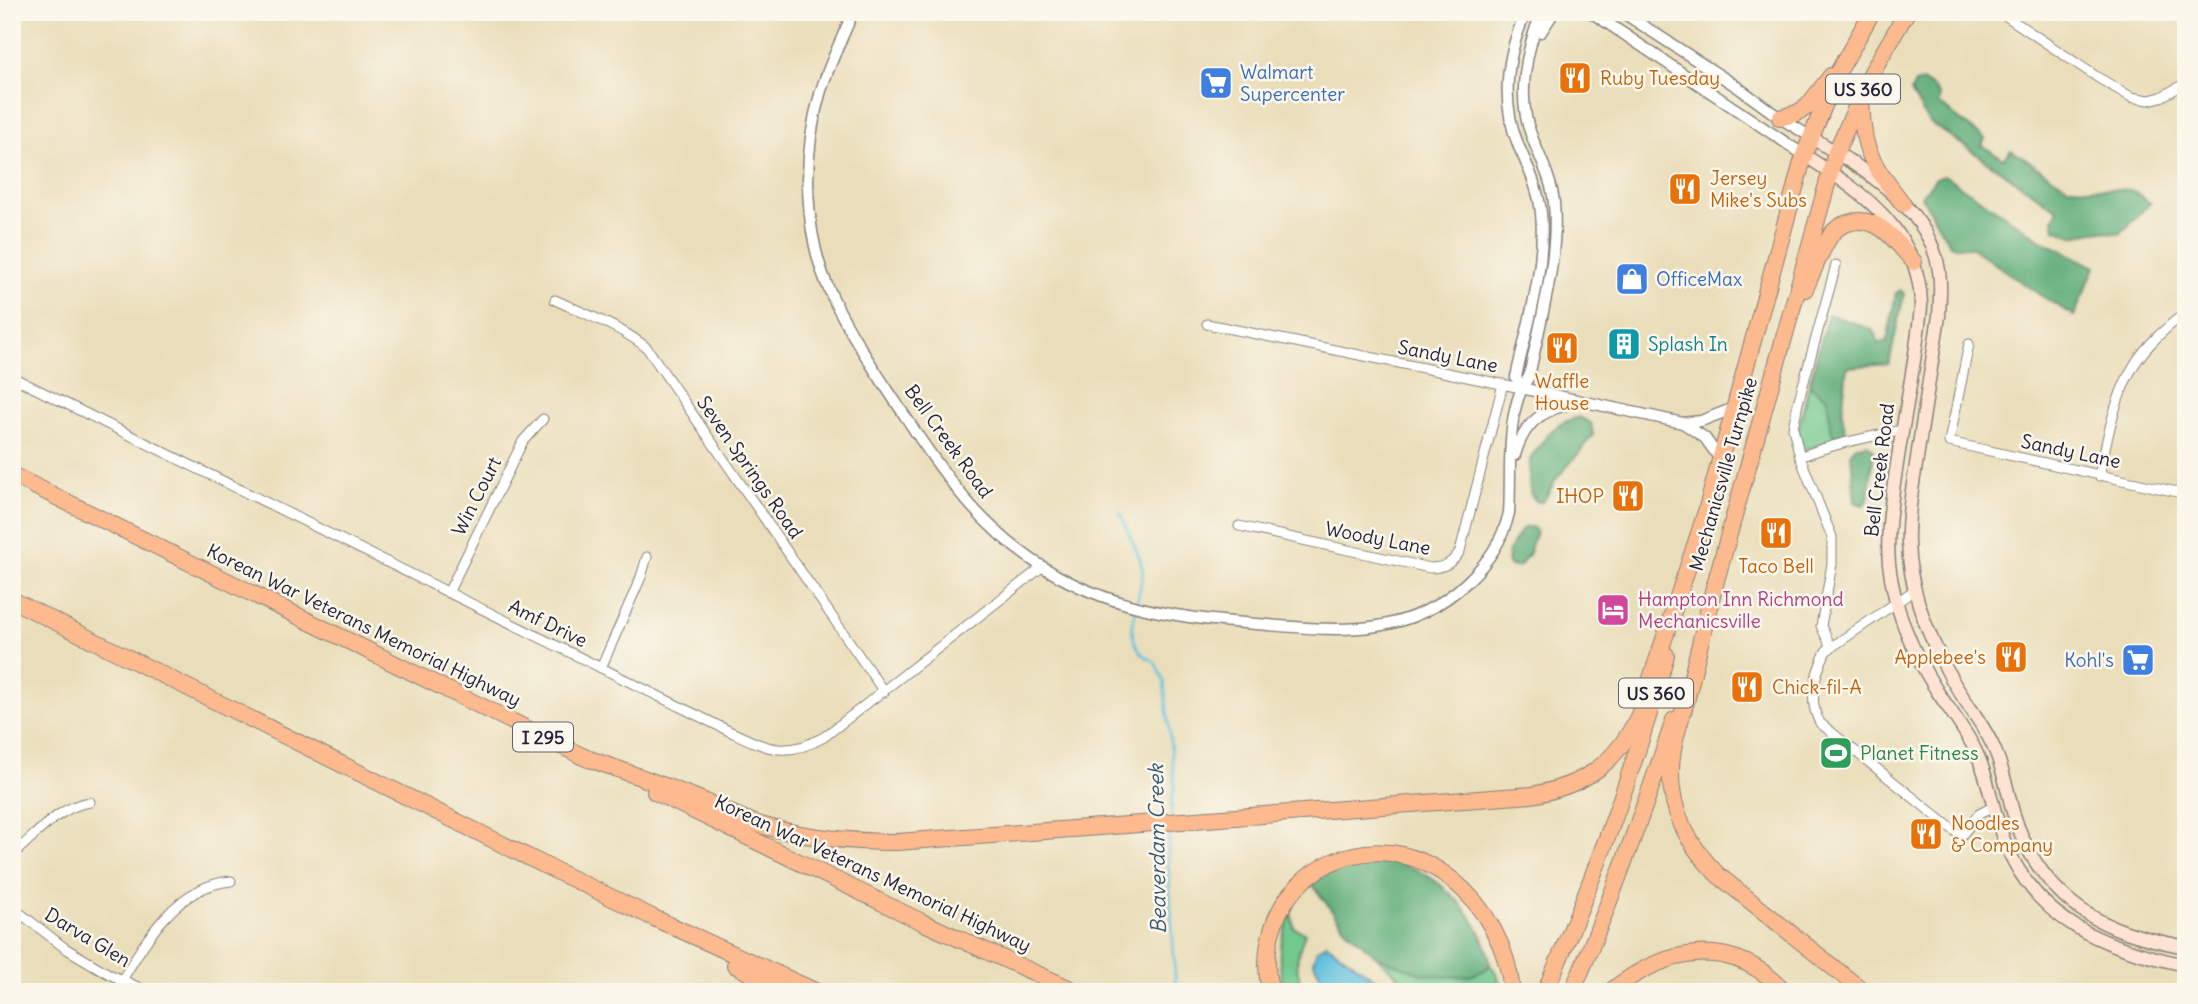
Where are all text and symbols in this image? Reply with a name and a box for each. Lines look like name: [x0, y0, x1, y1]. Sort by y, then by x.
restaurant icon: Ruby Tuesday: [1556, 59, 1594, 97]
place label: Walmart Supercenter: [1240, 60, 1345, 106]
supermarket icon: Walmart Supercenter: [1197, 64, 1235, 102]
place label: Ruby Tuesday: [1600, 66, 1720, 90]
road number: US 360: [1826, 74, 1900, 104]
place label: Jersey Mike's Subs: [1710, 166, 1807, 212]
restaurant icon: Jersey Mike's Subs: [1666, 170, 1704, 208]
shop icon: OfficeMax: [1613, 260, 1651, 298]
place label: OfficeMax: [1656, 267, 1743, 291]
building icon: Splash In: [1605, 325, 1643, 363]
restaurant icon: Waffle House: [1543, 329, 1581, 367]
place label: Splash In: [1648, 332, 1728, 356]
street label: Sandy Lane: [1396, 335, 1500, 377]
place label: Waffle House: [1535, 369, 1589, 415]
street label: Mechanicsville Turnpike: [1684, 374, 1762, 574]
street label: Bell Creek Road: [900, 380, 998, 502]
street label: Seven Springs Road: [692, 391, 808, 543]
street label: Bell Creek Road: [1859, 402, 1899, 538]
street label: Sandy Lane: [2019, 429, 2123, 473]
street label: Win Court: [446, 453, 506, 539]
restaurant icon: IHOP: [1609, 477, 1647, 515]
place label: IHOP: [1556, 484, 1604, 508]
restaurant icon: Taco Bell: [1757, 514, 1795, 552]
street label: Woody Lane: [1323, 516, 1433, 560]
street label: Korean War Veterans Memorial Highway: [203, 538, 525, 712]
place label: Taco Bell: [1738, 554, 1814, 578]
place label: Hampton Inn Richmond Mechanicsville: [1638, 587, 1844, 633]
hotel icon: Hampton Inn Richmond Mechanicsville: [1594, 591, 1632, 629]
street label: Amf Drive: [505, 594, 591, 652]
restaurant icon: Applebee's: [1992, 638, 2030, 676]
supermarket icon: Kohl's: [2119, 641, 2157, 679]
place label: Applebee's: [1894, 645, 1986, 669]
place label: Kohl's: [2064, 648, 2114, 672]
restaurant icon: Chick-fil-A: [1728, 668, 1766, 706]
place label: Chick-fil-A: [1772, 675, 1862, 699]
road number: US 360: [1619, 678, 1693, 708]
road number: I 295: [513, 722, 573, 752]
sports icon: Planet Fitness: [1817, 734, 1855, 772]
place label: Planet Fitness: [1860, 741, 1979, 765]
water label: Beaverdam Creek: [1142, 763, 1172, 934]
street label: Korean War Veterans Memorial Highway: [711, 789, 1035, 957]
place label: Noodles & Company: [1951, 811, 2053, 857]
restaurant icon: Noodles & Company: [1907, 815, 1945, 853]
street label: Darva Glen: [41, 902, 135, 972]

